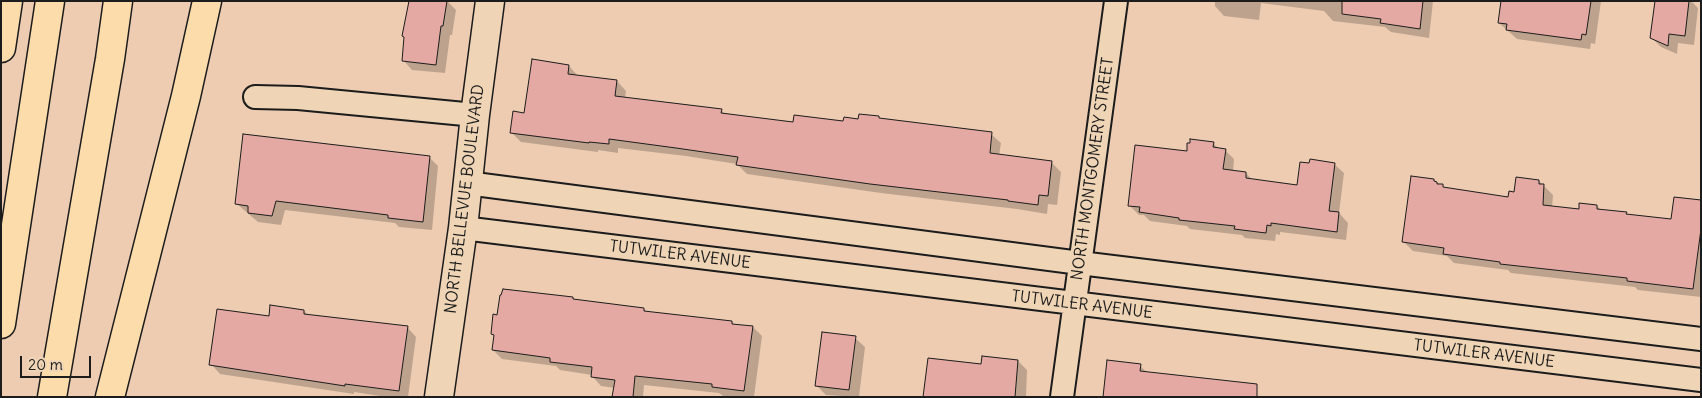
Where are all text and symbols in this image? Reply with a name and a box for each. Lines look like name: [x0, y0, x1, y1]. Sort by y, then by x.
street label: NORTH MONTGOMERY STREET: [1068, 56, 1118, 282]
street label: NORTH BELLEVUE BOULEVARD: [441, 83, 489, 315]
street label: TUTWILER AVENUE: [608, 237, 752, 273]
street label: TUTWILER AVENUE: [1010, 287, 1154, 323]
street label: TUTWILER AVENUE: [1412, 336, 1556, 372]
scale bar: [22, 346, 94, 378]
text: 20 m: [28, 355, 63, 374]

